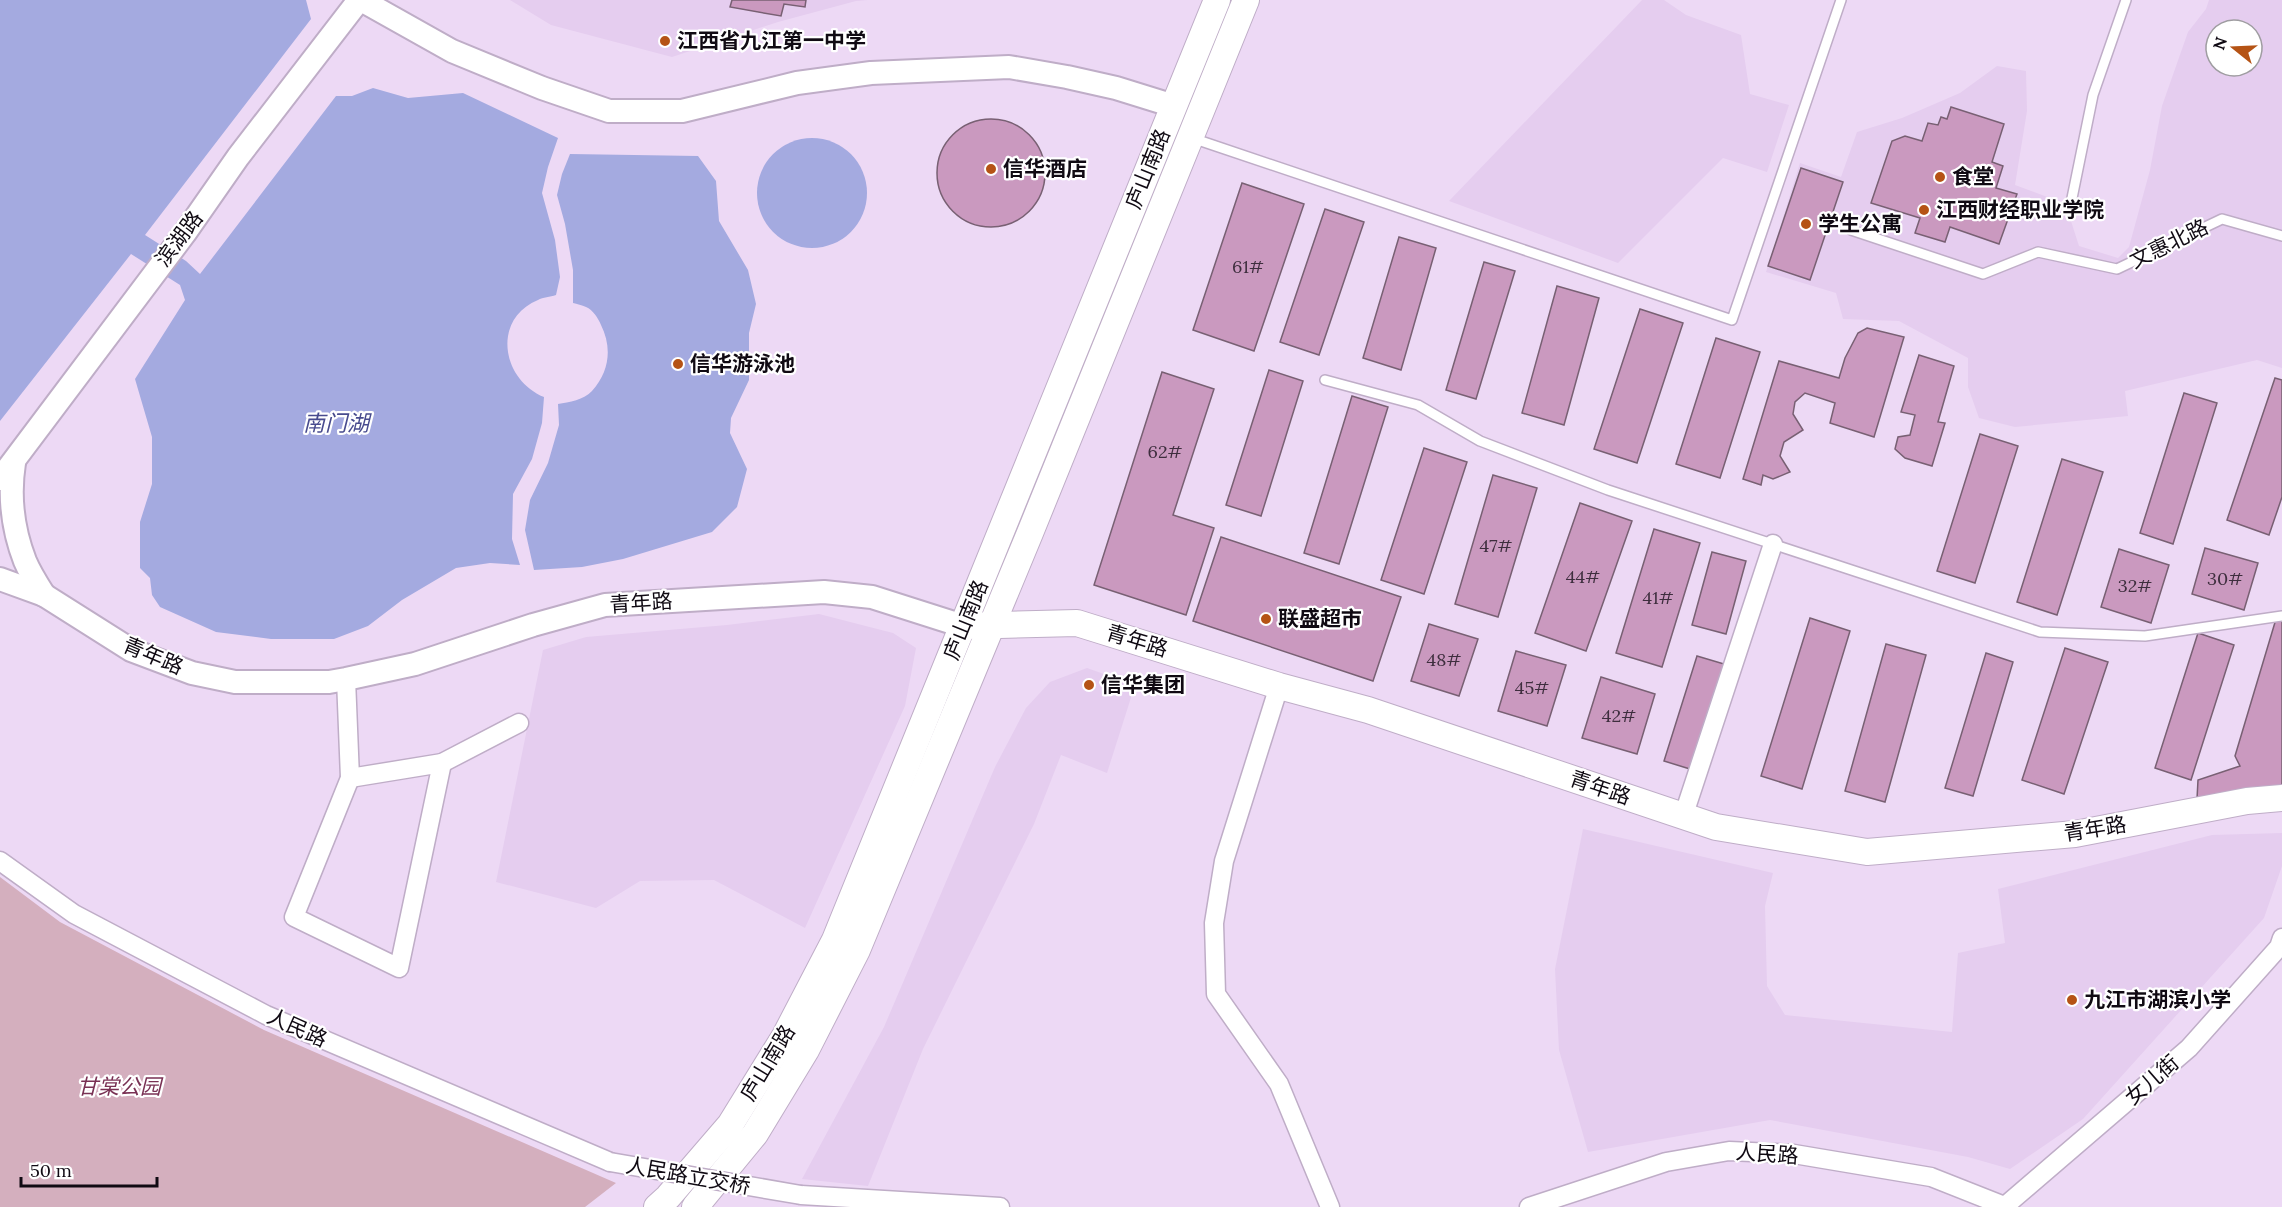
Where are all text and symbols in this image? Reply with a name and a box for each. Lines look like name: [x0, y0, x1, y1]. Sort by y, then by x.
north arrow: [2204, 18, 2264, 78]
place label: 江西省九江第一中学: [677, 27, 866, 54]
marker: 江西省九江第一中学: [658, 34, 672, 48]
text: N: [2208, 34, 2231, 52]
street label: 庐山南路: [1119, 125, 1176, 213]
place label: 信华酒店: [1003, 155, 1087, 182]
marker: 信华酒店: [984, 162, 998, 176]
place label: 食堂: [1952, 163, 1994, 190]
marker: 食堂: [1933, 170, 1947, 184]
place label: 江西财经职业学院: [1936, 196, 2104, 223]
marker: 江西财经职业学院: [1917, 203, 1931, 217]
street label: 滨湖路: [149, 205, 208, 272]
place label: 学生公寓: [1818, 210, 1902, 237]
street label: 文惠北路: [2125, 213, 2212, 274]
marker: 学生公寓: [1799, 217, 1813, 231]
house number: 61#: [1232, 255, 1264, 278]
place label: 信华游泳池: [690, 350, 795, 377]
marker: 信华游泳池: [671, 357, 685, 371]
water label: 南门湖: [303, 409, 372, 437]
house number: 62#: [1147, 440, 1183, 463]
house number: 47#: [1480, 534, 1513, 557]
house number: 44#: [1566, 565, 1600, 588]
house number: 30#: [2207, 567, 2243, 590]
house number: 32#: [2118, 574, 2152, 597]
street label: 庐山南路: [937, 576, 994, 664]
house number: 41#: [1642, 586, 1674, 609]
street label: 青年路: [609, 587, 673, 618]
place label: 联盛超市: [1278, 605, 1362, 632]
marker: 联盛超市: [1259, 612, 1273, 626]
street label: 青年路: [1103, 618, 1171, 663]
street label: 青年路: [119, 631, 187, 680]
house number: 48#: [1427, 648, 1461, 671]
place label: 信华集团: [1101, 671, 1185, 698]
house number: 45#: [1515, 676, 1549, 699]
marker: 信华集团: [1082, 678, 1096, 692]
house number: 42#: [1602, 704, 1636, 727]
street label: 青年路: [1566, 765, 1634, 811]
street label: 青年路: [2062, 810, 2128, 847]
place label: 九江市湖滨小学: [2084, 986, 2231, 1013]
marker: 九江市湖滨小学: [2065, 993, 2079, 1007]
street label: 人民路: [263, 1002, 331, 1053]
street label: 庐山南路: [734, 1020, 801, 1106]
street label: 女儿街: [2119, 1049, 2184, 1110]
park label: 甘棠公园: [77, 1073, 164, 1100]
street label: 人民路: [1735, 1138, 1799, 1169]
scale bar: [21, 1150, 158, 1188]
street label: 人民路立交桥: [624, 1151, 752, 1200]
text: 50 m: [30, 1159, 72, 1182]

